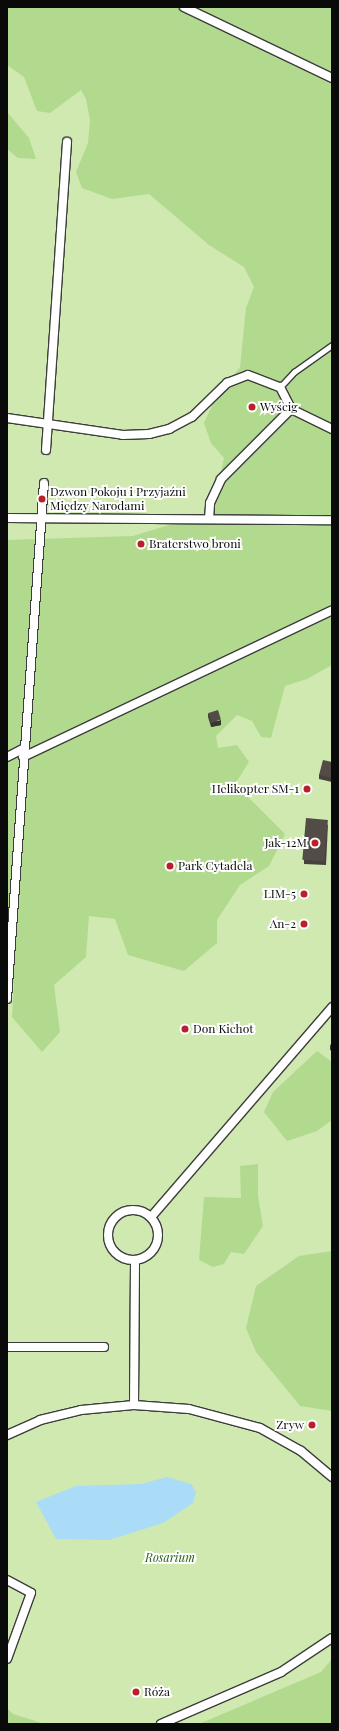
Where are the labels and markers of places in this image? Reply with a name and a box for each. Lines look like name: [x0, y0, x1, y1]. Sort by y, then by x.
place label: Wyścig: [260, 400, 298, 414]
marker: Wyścig: [247, 402, 257, 412]
place label: Dzwon Pokoju i Przyjaźni Między Narodami: [50, 485, 186, 513]
marker: Dzwon Pokoju i Przyjaźni Między Narodami: [37, 494, 47, 504]
place label: Braterstwo broni: [149, 537, 241, 551]
marker: Braterstwo broni: [136, 539, 146, 549]
place label: Helikopter SM-1: [211, 782, 299, 796]
marker: Helikopter SM-1: [302, 784, 312, 794]
place label: Jak-12M: [265, 836, 307, 850]
marker: Jak-12M: [310, 838, 320, 848]
place label: Park Cytadela: [178, 859, 253, 873]
marker: Park Cytadela: [165, 861, 175, 871]
place label: LIM-5: [264, 887, 296, 901]
marker: LIM-5: [299, 889, 309, 899]
place label: An-2: [270, 917, 296, 931]
marker: An-2: [299, 919, 309, 929]
place label: Don Kichot: [193, 1022, 253, 1036]
marker: Don Kichot: [180, 1024, 190, 1034]
place label: Zryw: [276, 1418, 304, 1432]
marker: Zryw: [307, 1420, 317, 1430]
place label: Róża: [144, 1685, 170, 1699]
marker: Róża: [131, 1687, 141, 1697]

